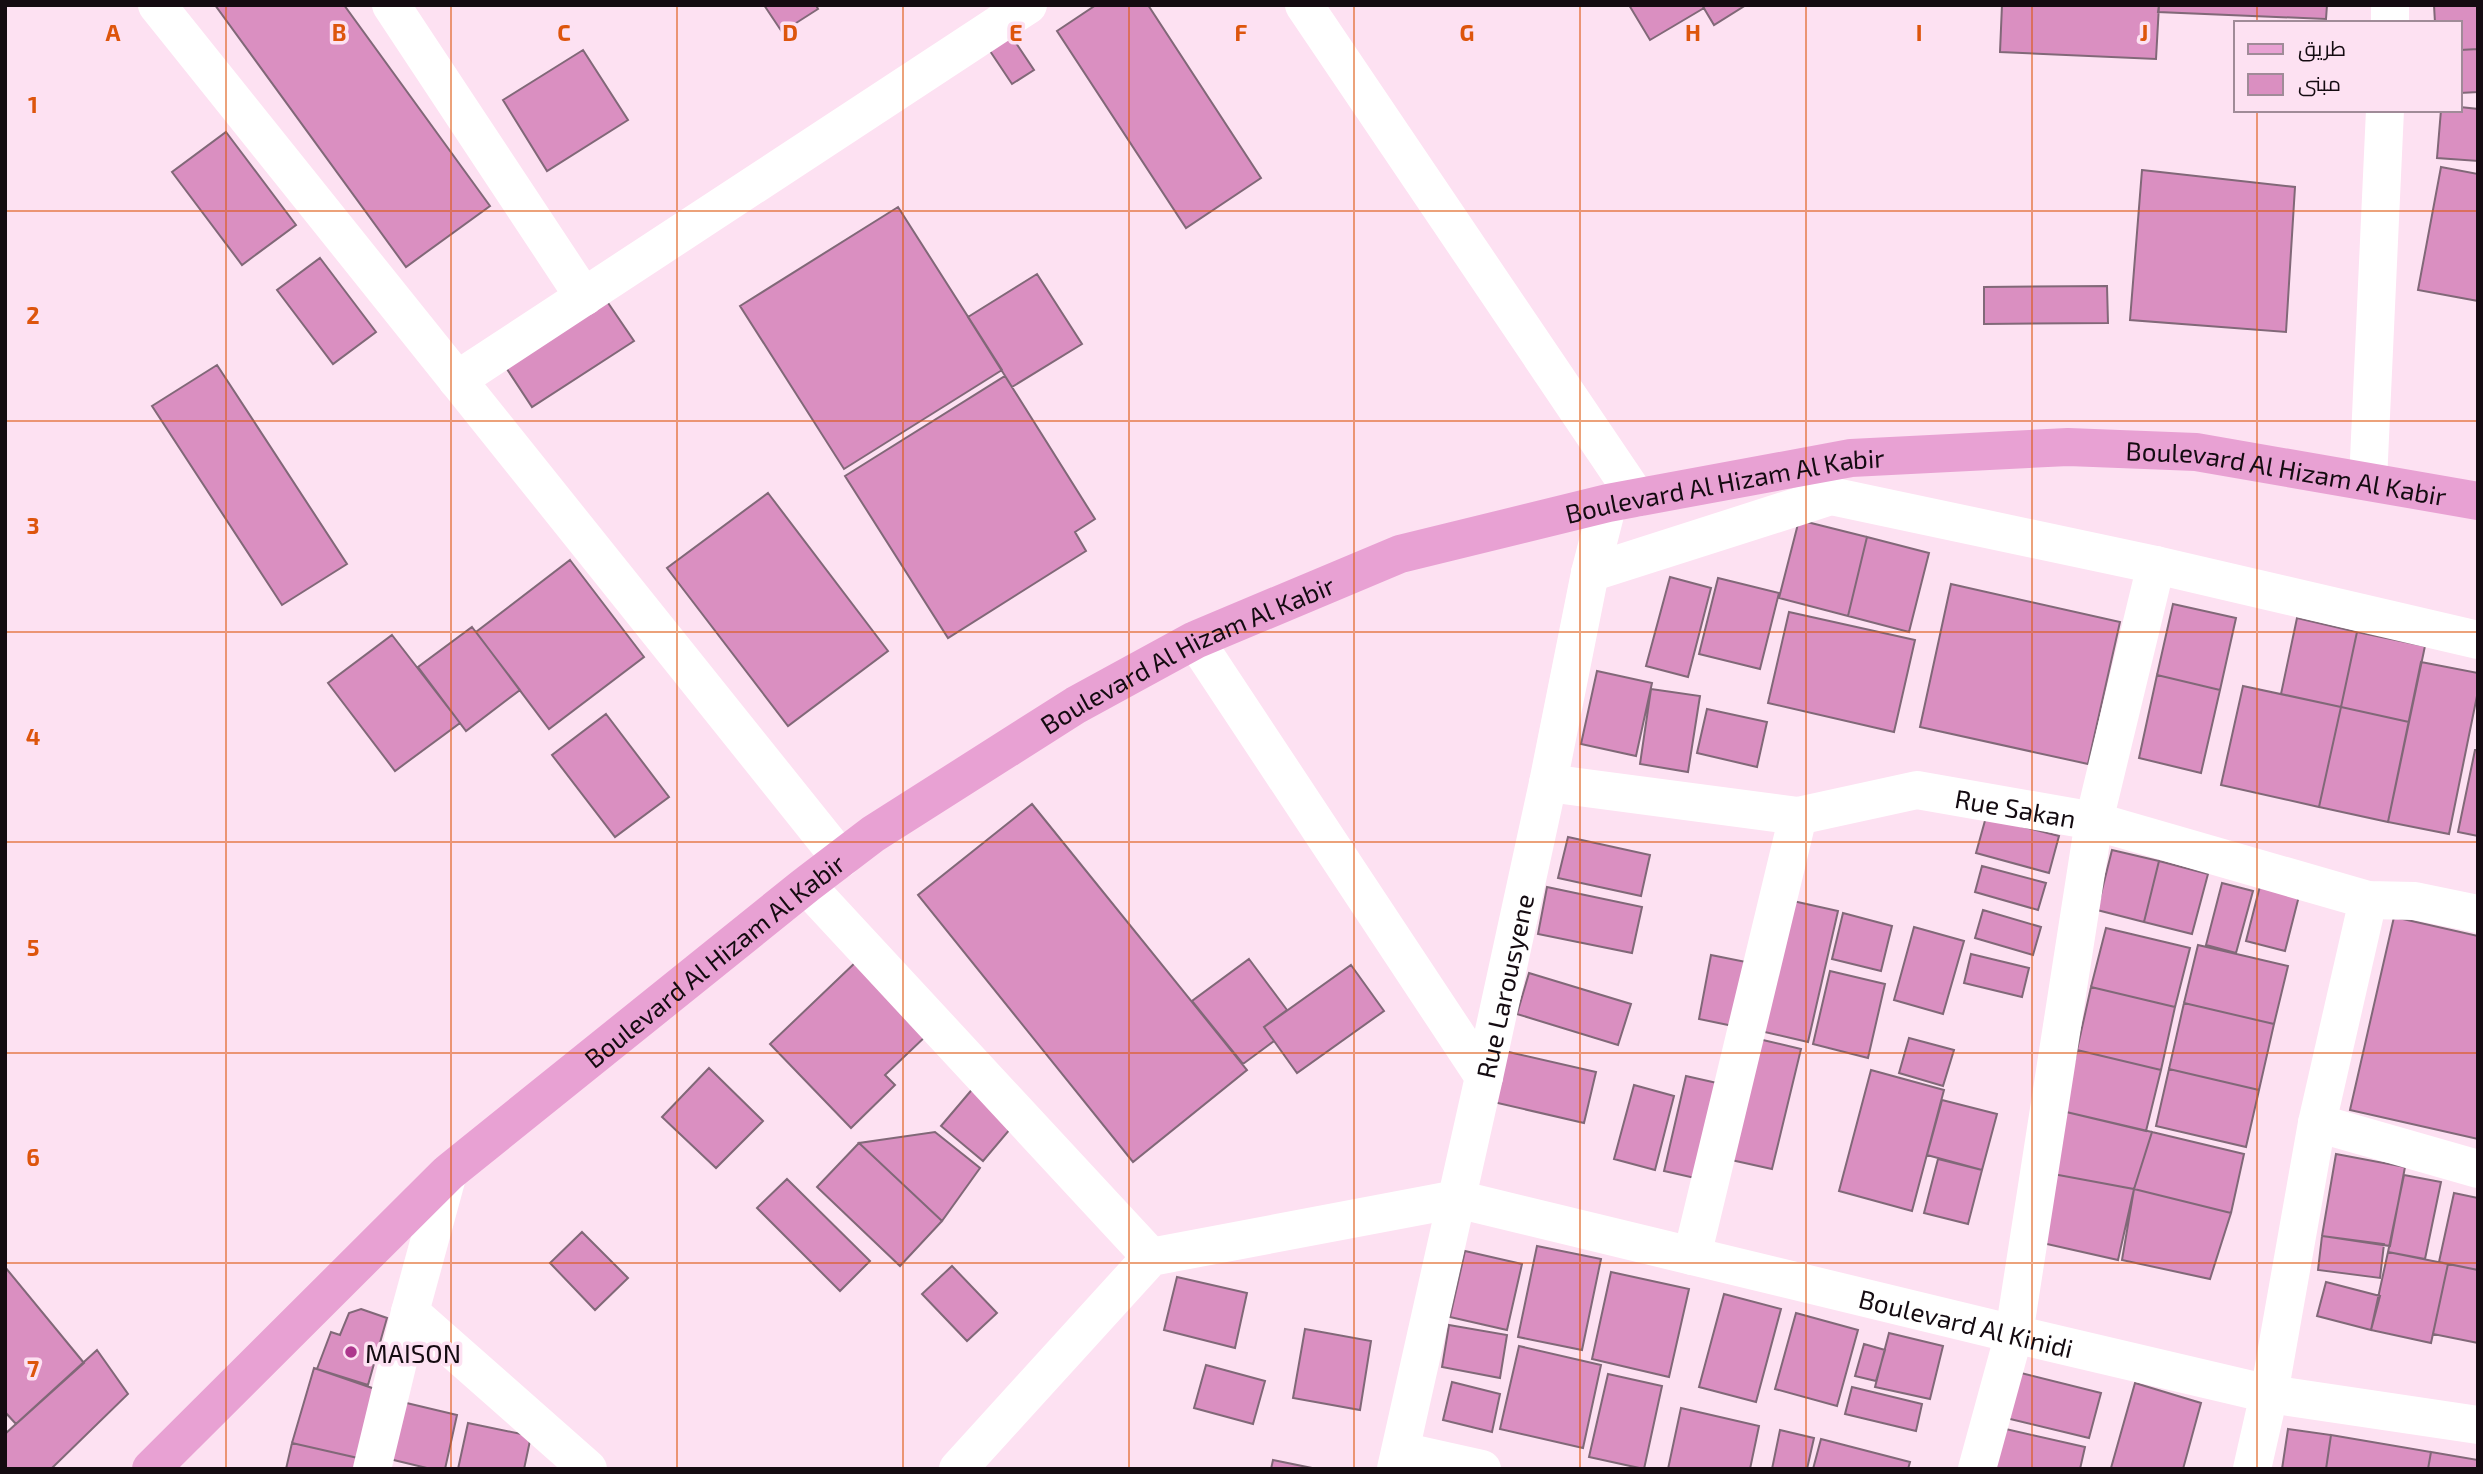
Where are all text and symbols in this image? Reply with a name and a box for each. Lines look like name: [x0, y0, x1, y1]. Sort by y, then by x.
text: A: [105, 18, 121, 46]
text: B: [332, 18, 346, 46]
text: C: [557, 18, 571, 46]
text: D: [782, 18, 798, 46]
text: E: [1009, 18, 1023, 46]
text: F: [1235, 18, 1248, 46]
text: G: [1460, 18, 1474, 46]
text: H: [1685, 18, 1701, 46]
text: I: [1916, 18, 1922, 46]
text: J: [2140, 18, 2148, 46]
legend: [2234, 21, 2462, 112]
text: طريق: [2298, 35, 2346, 62]
text: مبنى: [2298, 70, 2341, 97]
text: 1: [28, 90, 38, 118]
text: 2: [26, 301, 40, 329]
street label: Boulevard Al Hizam Al Kabir: [2125, 434, 2449, 511]
street label: Boulevard Al Hizam Al Kabir: [1562, 441, 1885, 528]
text: 3: [26, 511, 40, 539]
street label: Boulevard Al Hizam Al Kabir: [1034, 568, 1339, 739]
text: 4: [26, 722, 40, 750]
street label: Rue Sakan: [1953, 781, 2078, 833]
street label: Boulevard Al Hizam Al Kabir: [577, 846, 850, 1073]
street label: Rue Larousyene: [1469, 891, 1539, 1081]
text: 5: [27, 933, 39, 961]
text: 6: [26, 1143, 40, 1171]
street label: Boulevard Al Kinidi: [1856, 1281, 2076, 1363]
place label: MAISON: [365, 1337, 461, 1368]
marker: MAISON: [343, 1344, 359, 1360]
text: 7: [27, 1354, 39, 1382]

